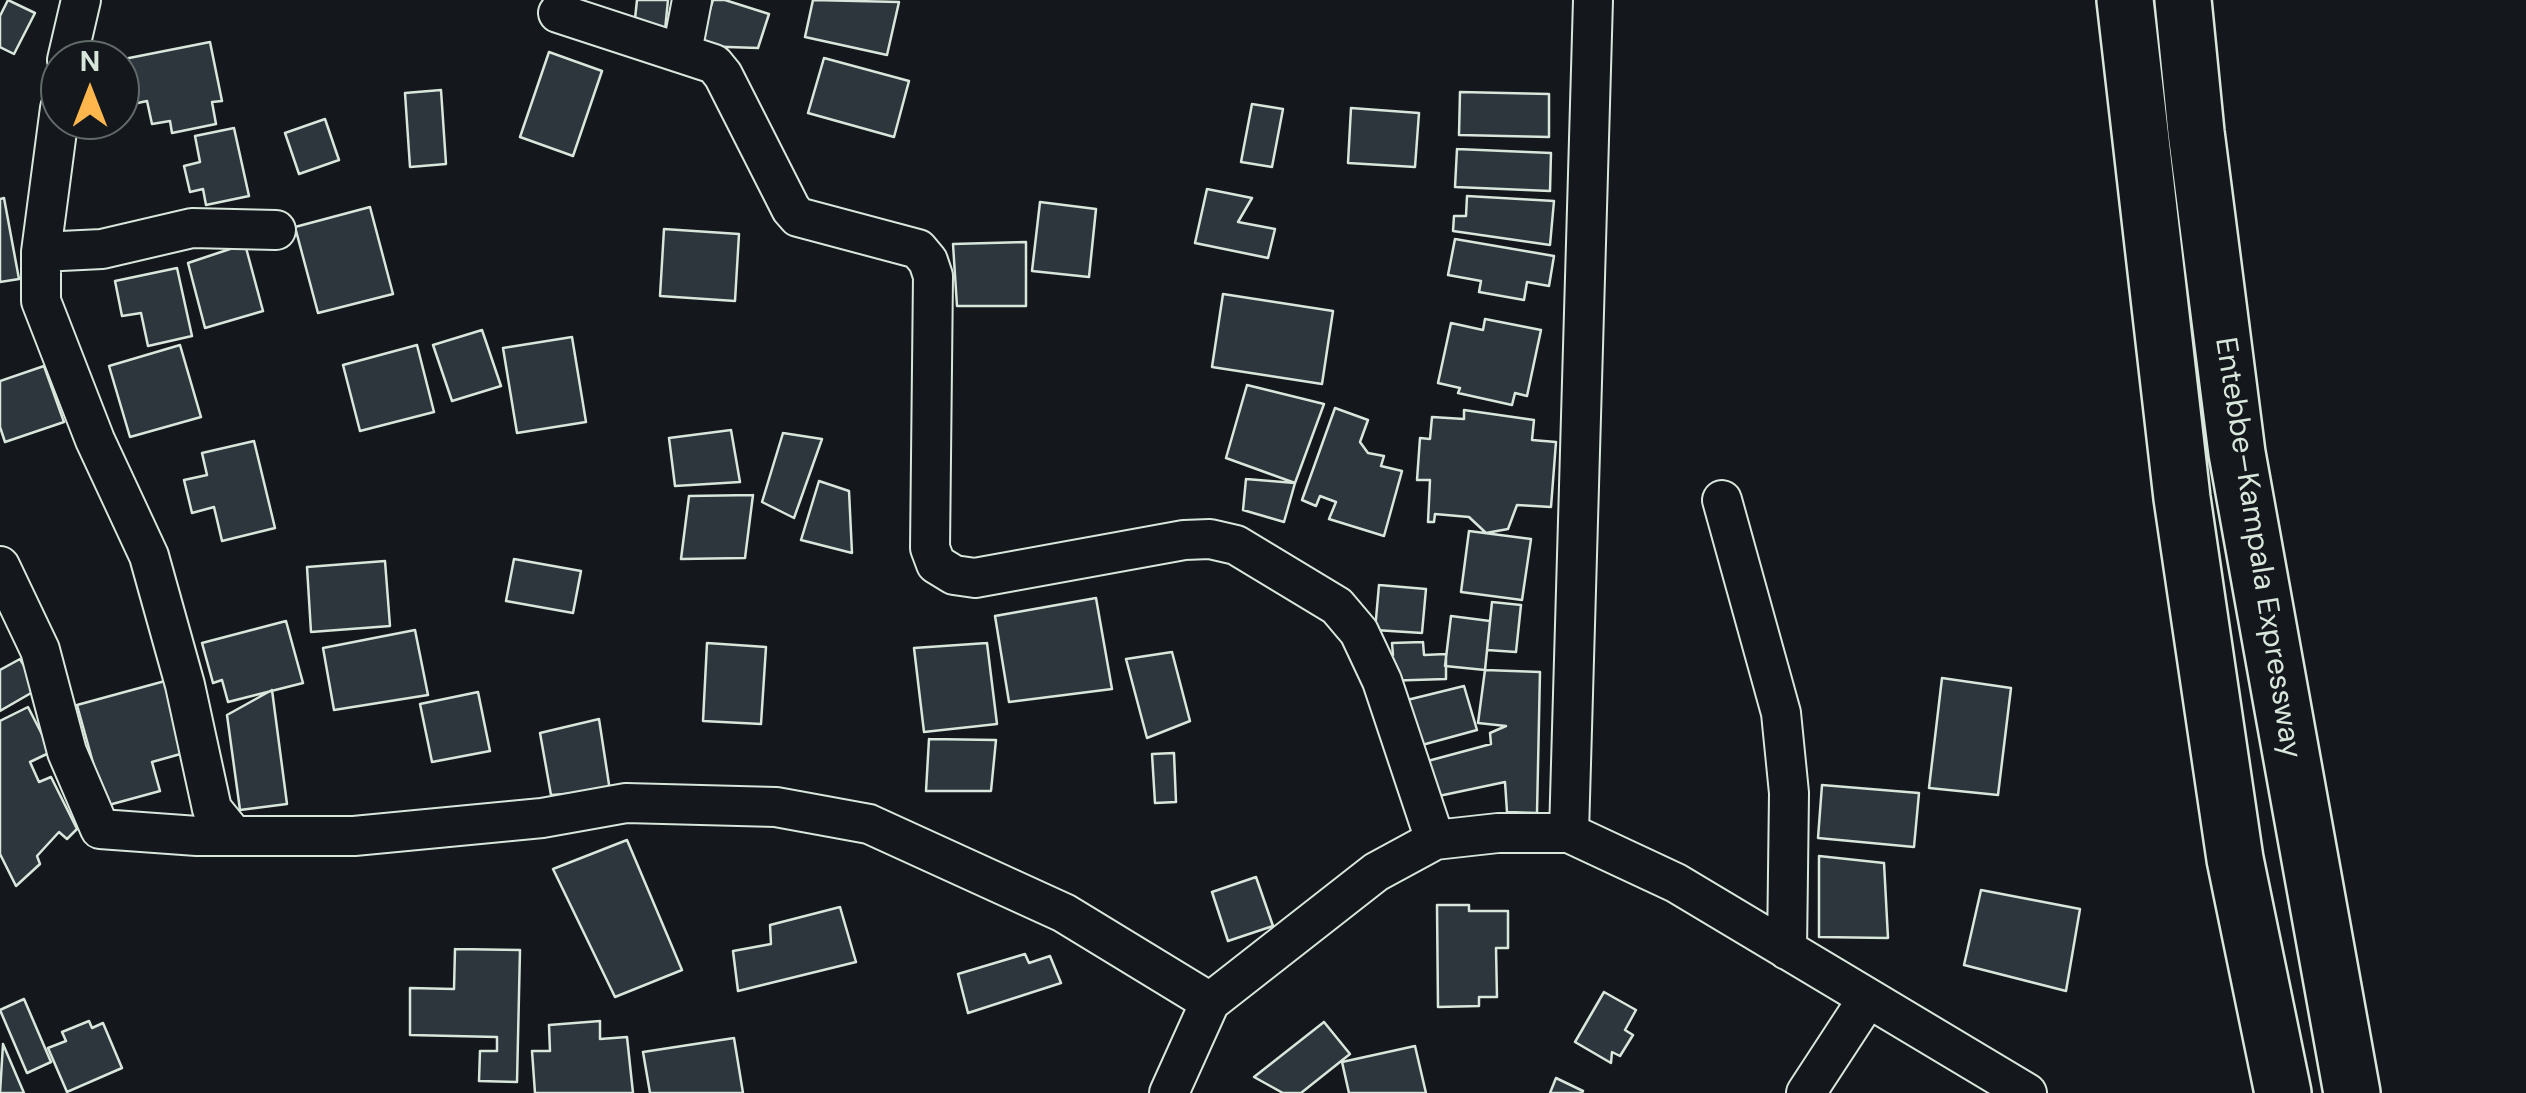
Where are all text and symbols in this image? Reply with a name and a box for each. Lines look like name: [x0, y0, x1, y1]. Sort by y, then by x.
north arrow: [40, 40, 140, 140]
text: N: [80, 43, 100, 80]
street label: Entebbe–Kampala Expressway: [2206, 335, 2308, 761]

